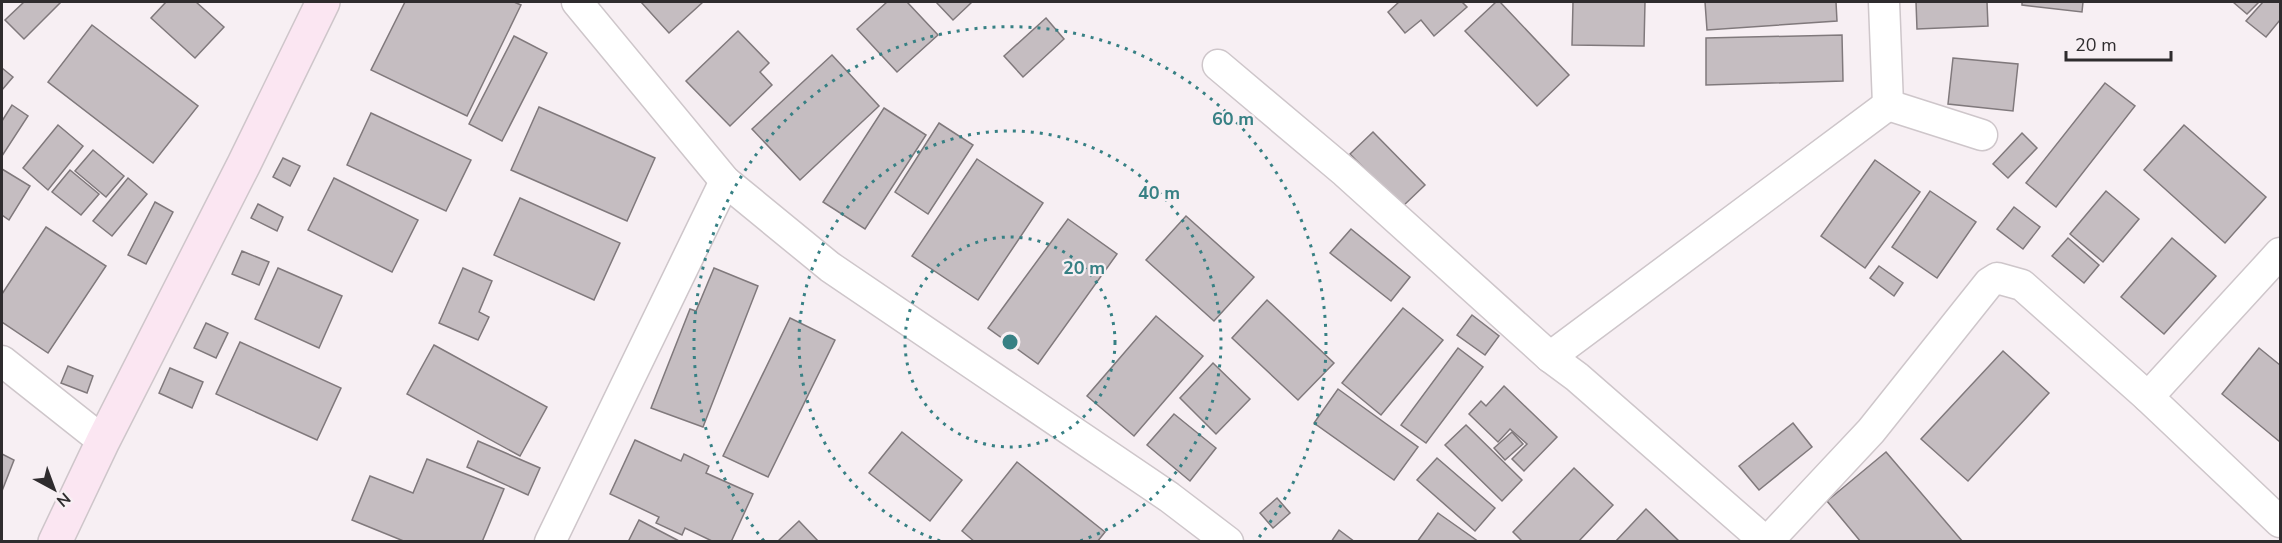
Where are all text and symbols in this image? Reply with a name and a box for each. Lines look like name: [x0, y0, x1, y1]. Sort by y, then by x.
scale bar: [2066, 24, 2171, 62]
text: 20 m: [2075, 33, 2117, 57]
text: 60 m: [1212, 107, 1254, 131]
text: 40 m: [1138, 181, 1180, 205]
text: 20 m: [1063, 256, 1105, 280]
centre of rings: [1000, 332, 1020, 352]
north arrow: [24, 459, 84, 519]
text: N: [51, 487, 75, 512]

